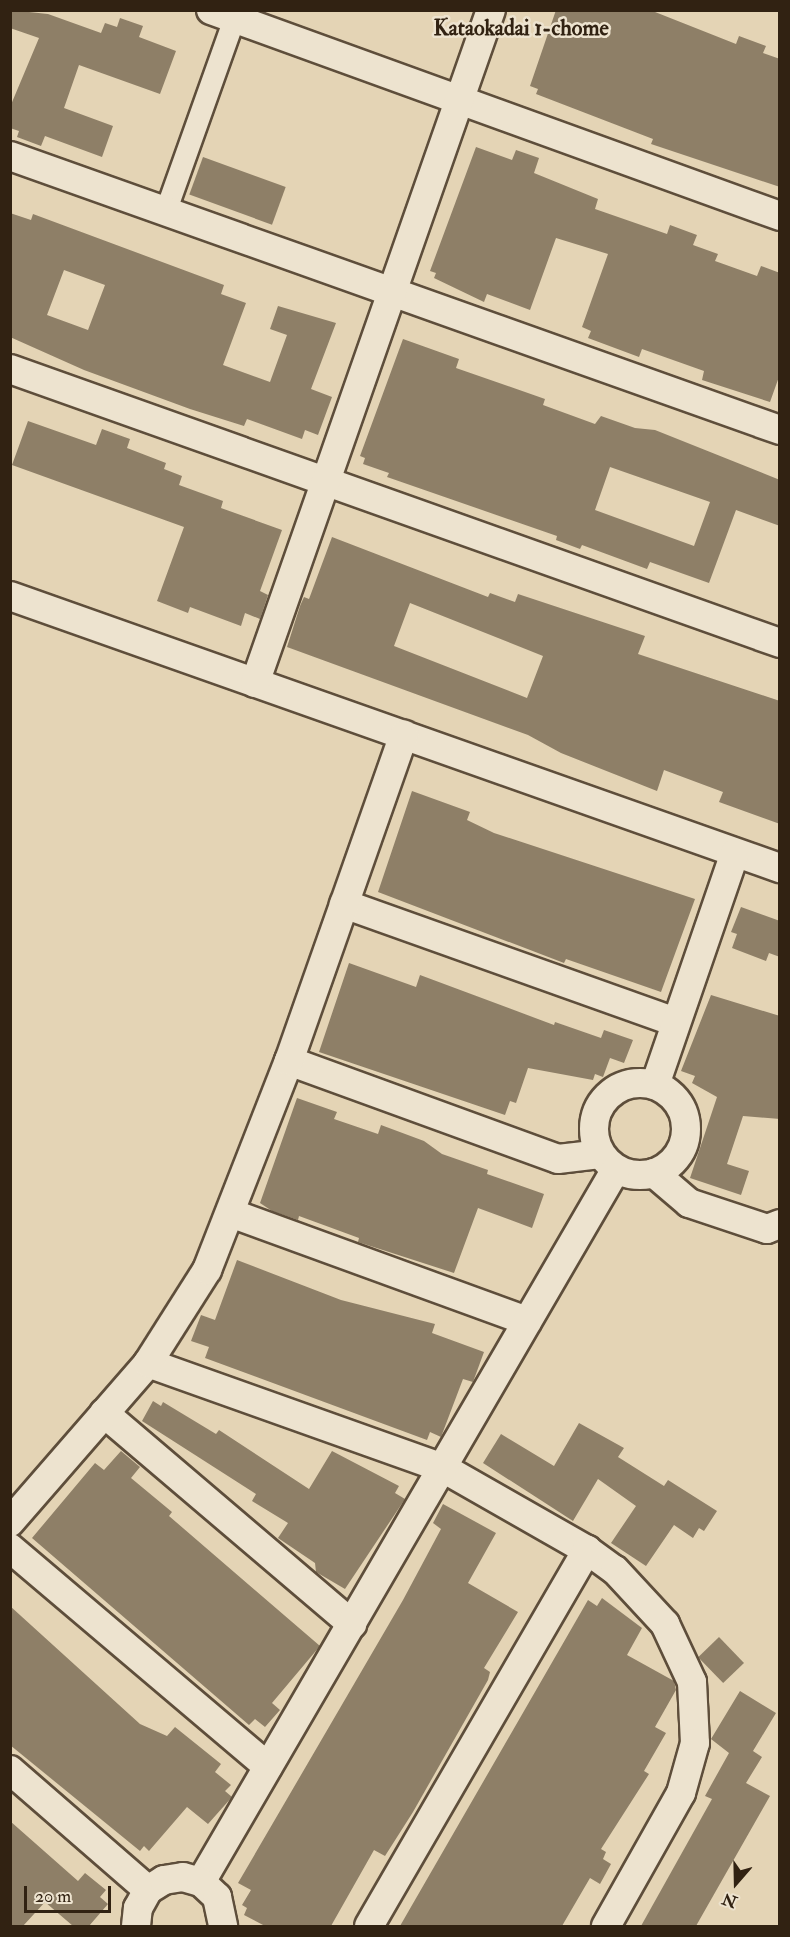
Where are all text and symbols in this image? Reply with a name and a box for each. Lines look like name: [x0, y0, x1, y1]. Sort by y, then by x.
district label: Kataokadai 1-chome: [433, 16, 609, 42]
north arrow: [706, 1853, 766, 1913]
scale bar: [27, 1874, 114, 1912]
text: 20 m: [35, 1885, 71, 1908]
text: N: [720, 1888, 740, 1912]

